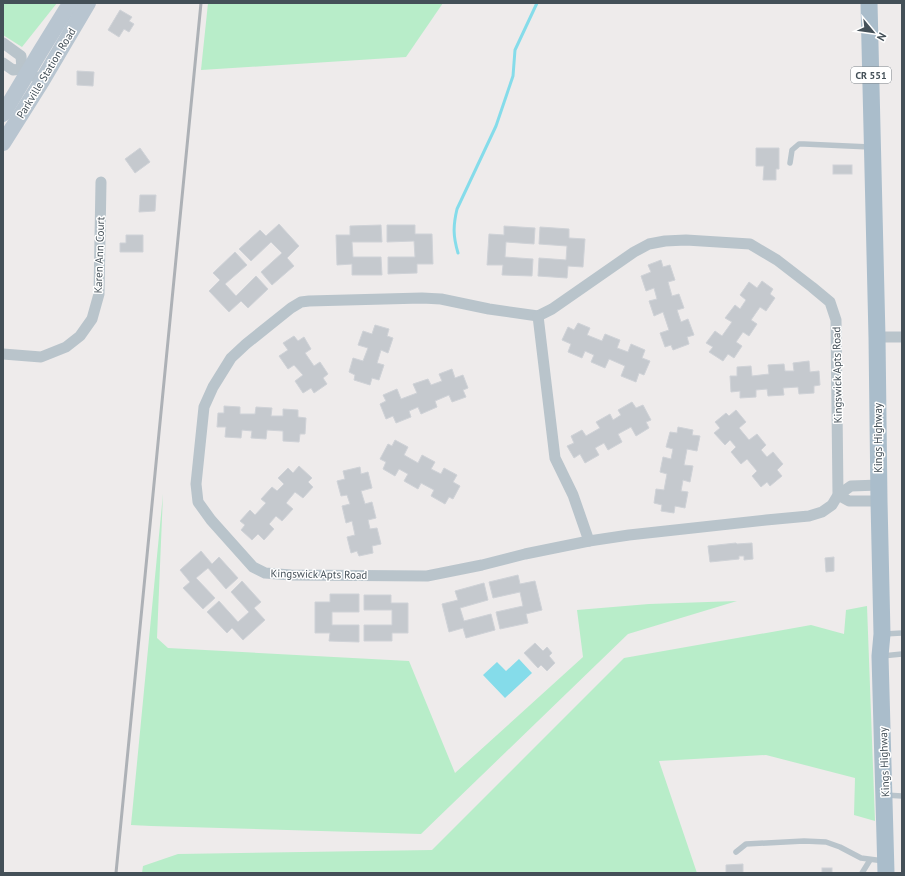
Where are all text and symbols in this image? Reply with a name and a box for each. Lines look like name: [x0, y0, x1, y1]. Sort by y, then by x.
north arrow: [853, 12, 893, 52]
street label: Parkville Station Road: [13, 25, 79, 121]
text: N: [874, 30, 890, 43]
road number: CR 551: [851, 67, 891, 83]
street label: Karen Ann Court: [91, 216, 107, 294]
street label: Kingswick Apts Road: [829, 326, 845, 423]
street label: Kings Highway: [871, 402, 885, 473]
street label: Kingswick Apts Road: [271, 566, 368, 582]
street label: Kings Highway: [876, 726, 892, 797]

